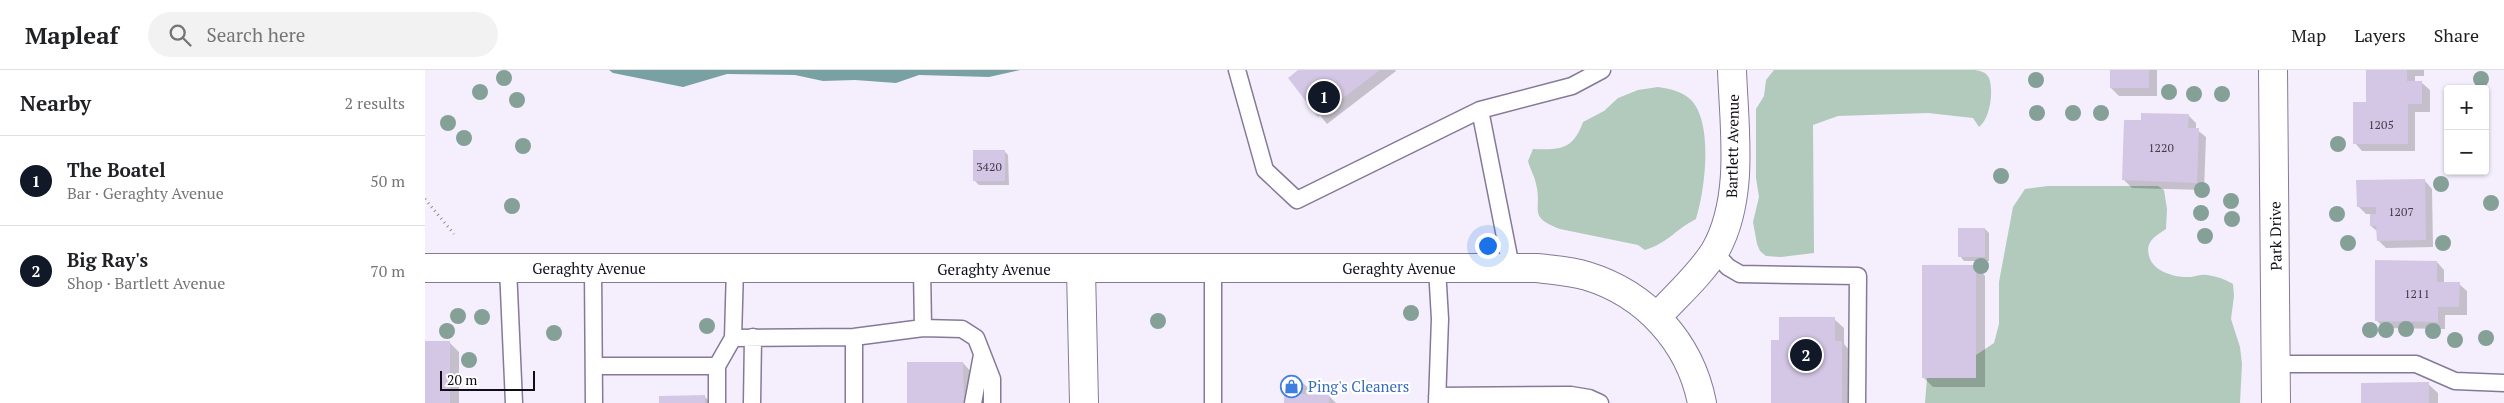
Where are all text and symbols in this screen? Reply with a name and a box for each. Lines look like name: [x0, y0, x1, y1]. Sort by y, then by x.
search box: [148, 12, 498, 57]
text: Mapleaf: [25, 19, 118, 51]
icon: search: [166, 21, 194, 49]
text: Search here: [206, 22, 305, 47]
text: Map: [2291, 23, 2326, 47]
text: Layers: [2354, 23, 2406, 47]
text: Share: [2434, 23, 2479, 47]
pin: 1: [1308, 78, 1340, 116]
map controls: [2444, 85, 2489, 175]
button: +: [2444, 85, 2489, 130]
text: Nearby: [20, 89, 91, 117]
text: 2 results: [345, 92, 405, 114]
street label: Bartlett Avenue: [1721, 94, 1743, 198]
house number: 1205: [2368, 117, 2394, 132]
button: −: [2444, 130, 2489, 175]
house number: 1220: [2148, 140, 2174, 155]
text: The Boatel: [67, 157, 165, 182]
house number: 3420: [976, 159, 1002, 174]
text: 1: [31, 170, 41, 192]
text: 50 m: [370, 170, 405, 192]
text: Bar · Geraghty Avenue: [67, 182, 224, 204]
street label: Park Drive: [2264, 201, 2286, 271]
house number: 1207: [2388, 204, 2414, 219]
your location: [1475, 233, 1501, 259]
text: Big Ray's: [67, 247, 148, 272]
street label: Geraghty Avenue: [532, 258, 646, 278]
street label: Geraghty Avenue: [1342, 258, 1456, 278]
street label: Geraghty Avenue: [937, 259, 1051, 279]
text: 2: [31, 260, 41, 282]
text: 70 m: [370, 260, 405, 282]
text: Shop · Bartlett Avenue: [67, 272, 225, 294]
house number: 1211: [2404, 286, 2430, 301]
pin: 2: [1790, 336, 1822, 374]
scale bar: [440, 368, 535, 391]
text: 20 m: [447, 370, 477, 389]
shop icon: Ping's Cleaners: [1280, 374, 1304, 398]
place label: Ping's Cleaners: [1308, 376, 1409, 396]

